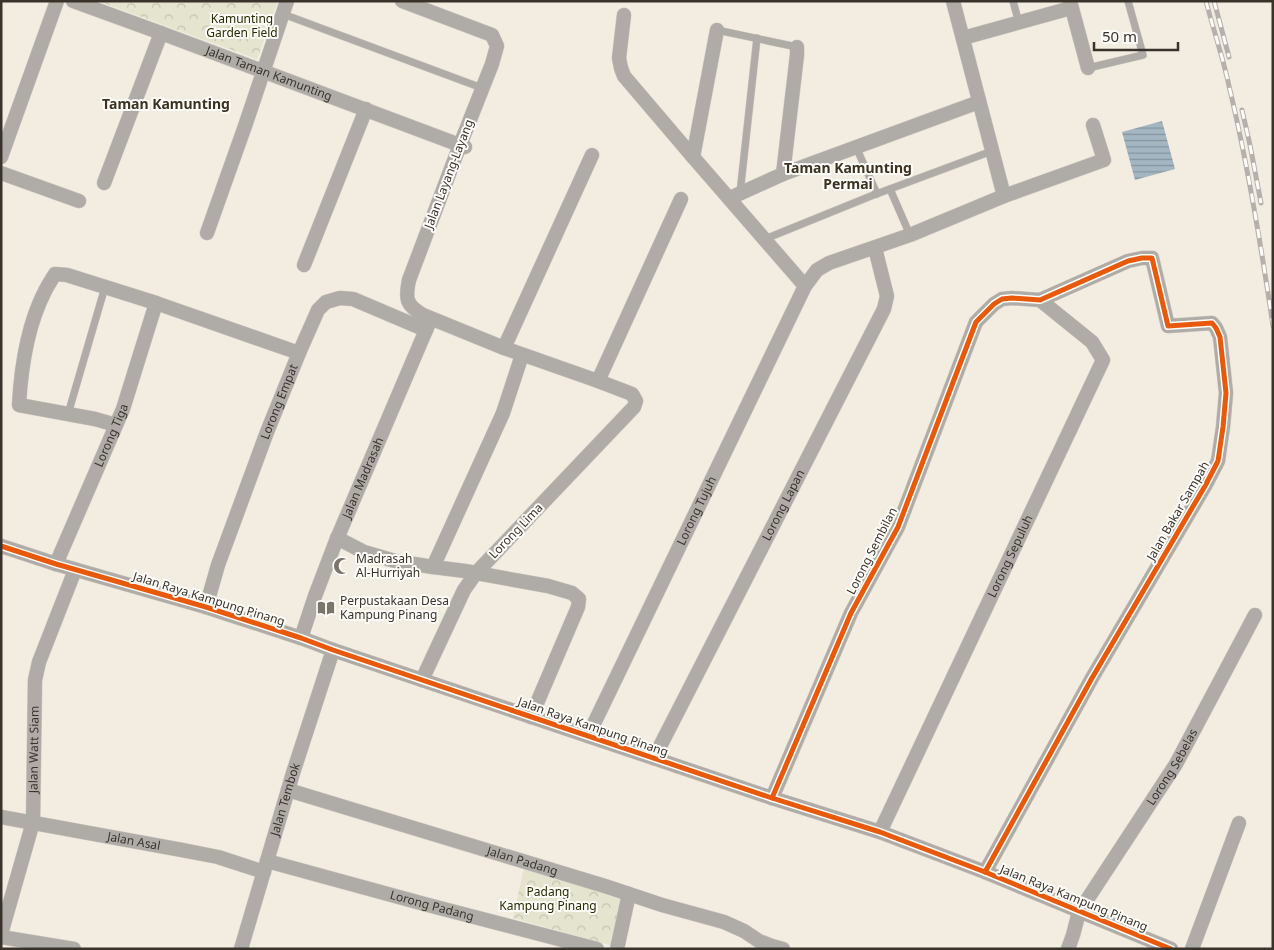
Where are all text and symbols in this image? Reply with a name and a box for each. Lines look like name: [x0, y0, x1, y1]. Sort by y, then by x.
park label: Kamunting Garden Field: [206, 10, 278, 41]
scale bar: [1094, 20, 1178, 52]
text: 50 m: [1102, 26, 1137, 46]
street label: Jalan Taman Kamunting: [203, 41, 335, 105]
district label: Taman Kamunting: [102, 94, 230, 113]
street label: Jalan Layang-Layang: [420, 117, 477, 232]
district label: Taman Kamunting Permai: [784, 158, 912, 193]
street label: Lorong Empat: [256, 361, 302, 442]
street label: Lorong Tiga: [90, 402, 132, 470]
street label: Jalan Madrasah: [337, 434, 387, 522]
street label: Jalan Bakar Sampah: [1142, 458, 1213, 564]
street label: Lorong Lapan: [758, 466, 808, 544]
street label: Lorong Tujuh: [672, 473, 720, 548]
street label: Lorong Lima: [485, 499, 546, 562]
street label: Lorong Sembilan: [842, 504, 901, 597]
street label: Lorong Sepuluh: [983, 512, 1037, 600]
place label: Madrasah Al-Hurriyah: [356, 550, 420, 581]
mosque icon: Madrasah Al-Hurriyah: [332, 556, 352, 576]
street label: Jalan Raya Kampung Pinang: [130, 567, 287, 630]
place label: Perpustakaan Desa Kampung Pinang: [340, 592, 449, 623]
library icon: Perpustakaan Desa Kampung Pinang: [316, 598, 336, 618]
street label: Jalan Raya Kampung Pinang: [515, 692, 671, 760]
street label: Jalan Watt Siam: [24, 706, 43, 794]
street label: Lorong Sebelas: [1142, 725, 1201, 808]
street label: Jalan Tembok: [266, 760, 304, 839]
street label: Jalan Asal: [105, 827, 162, 854]
street label: Jalan Padang: [484, 842, 560, 879]
street label: Jalan Raya Kampung Pinang: [997, 860, 1151, 935]
park label: Padang Kampung Pinang: [499, 883, 597, 914]
street label: Lorong Padang: [388, 886, 476, 925]

